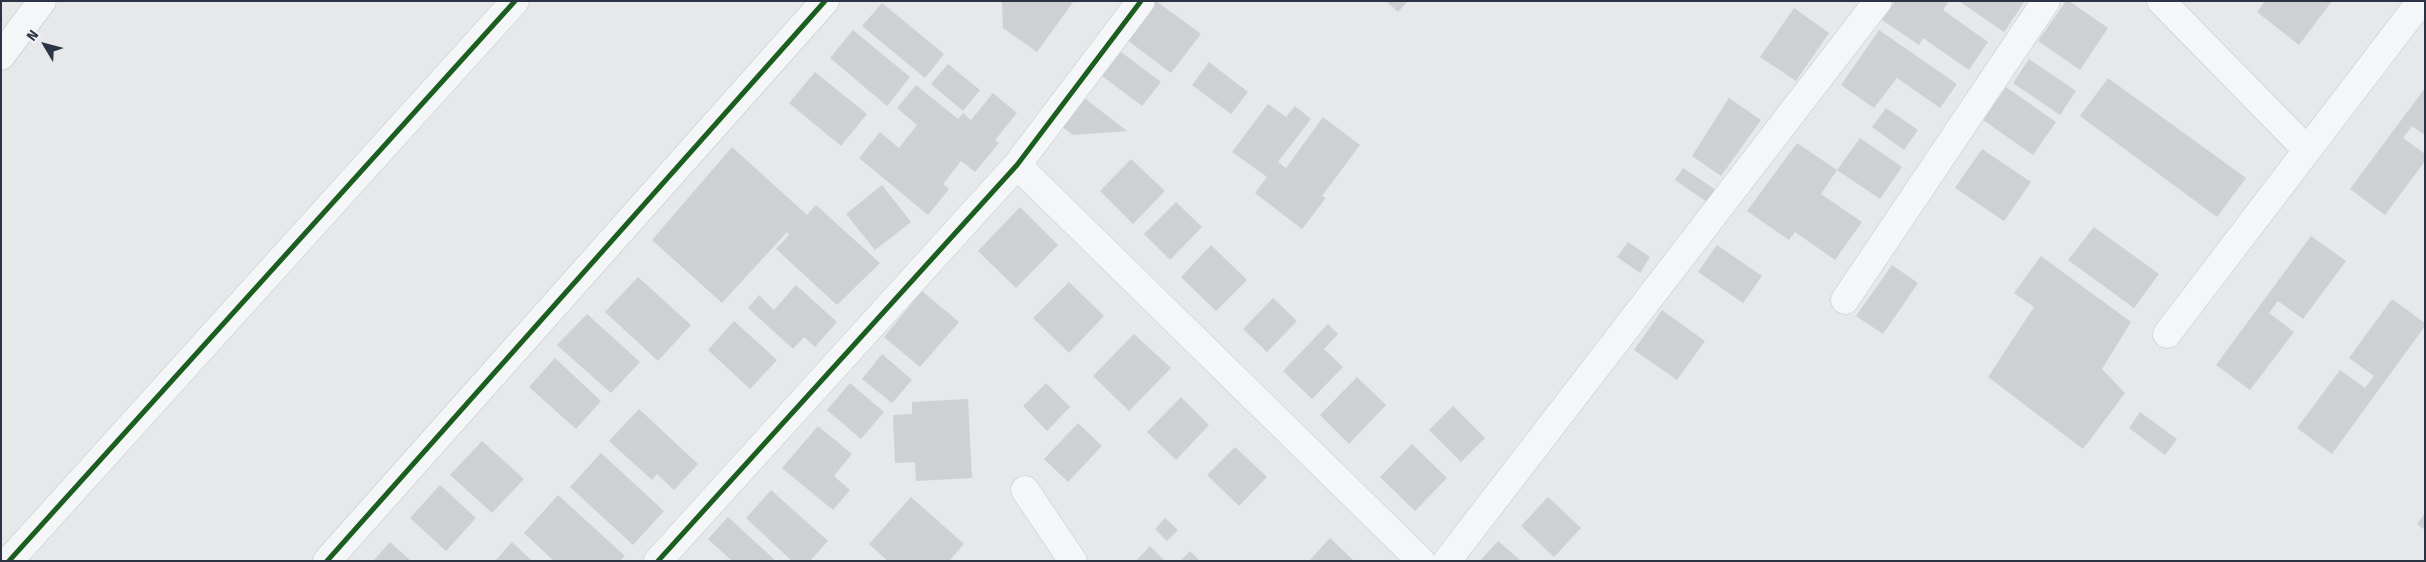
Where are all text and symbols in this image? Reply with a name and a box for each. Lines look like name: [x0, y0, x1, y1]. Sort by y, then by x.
north arrow: [20, 20, 70, 70]
text: N: [23, 27, 42, 45]

